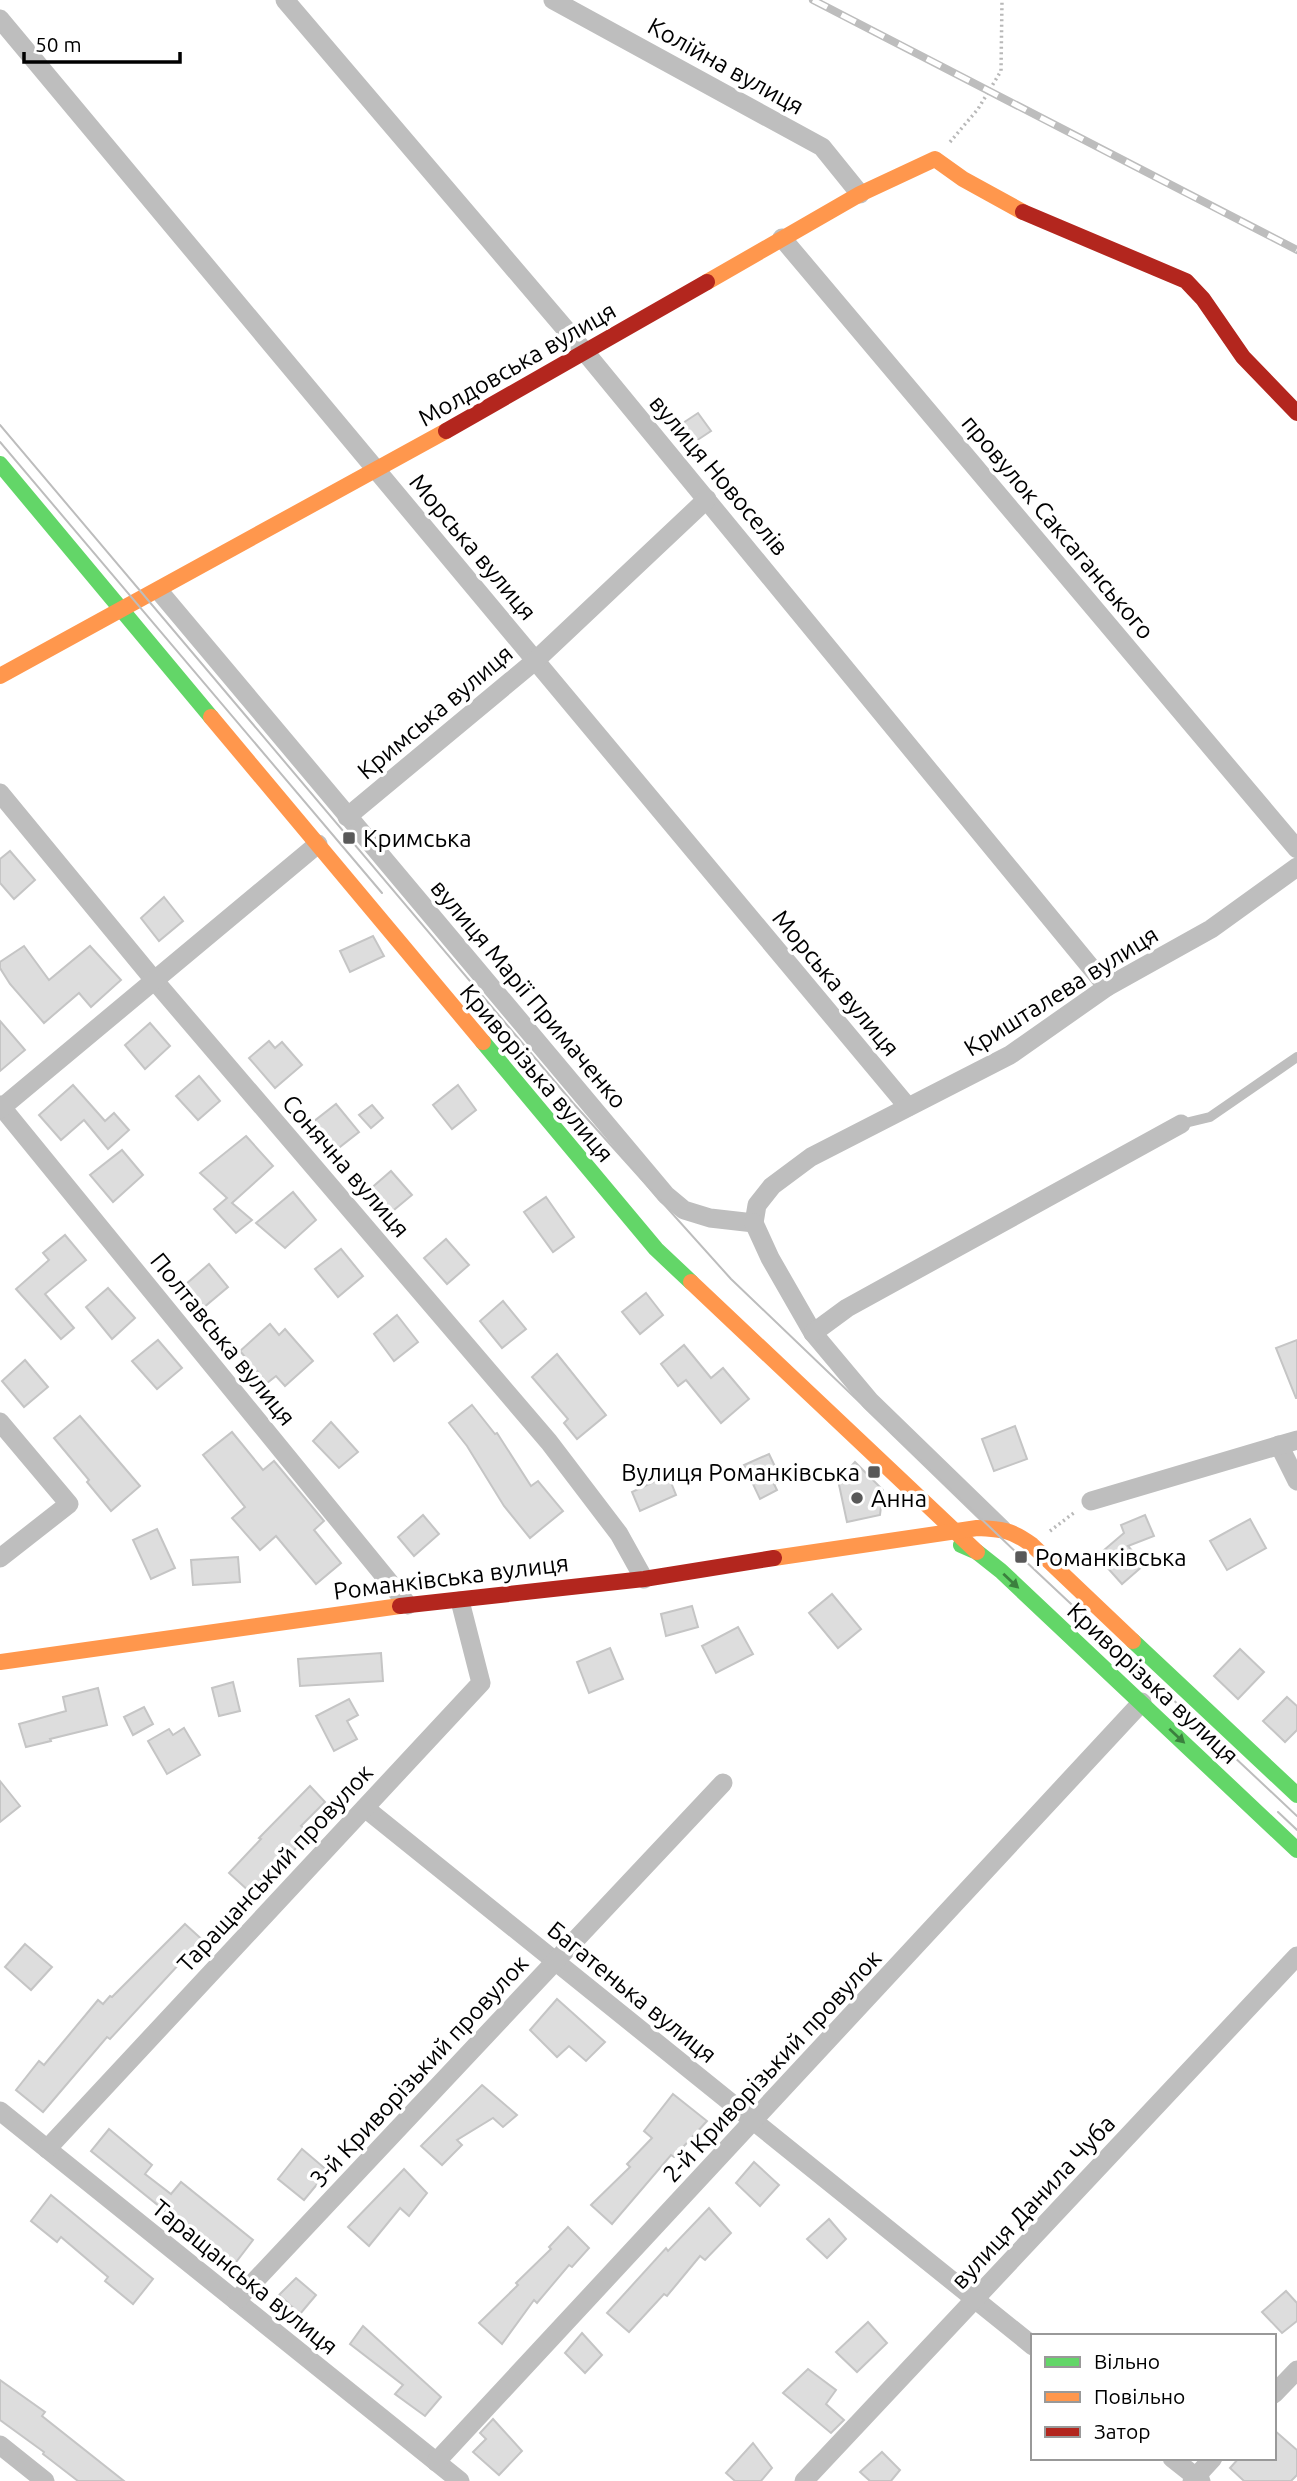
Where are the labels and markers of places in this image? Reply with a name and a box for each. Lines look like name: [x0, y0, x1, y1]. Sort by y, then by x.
place label: Кримська: [363, 825, 472, 852]
marker: Кримська: [341, 830, 357, 846]
place label: Вулиця Романківська: [621, 1459, 860, 1486]
marker: Вулиця Романківська: [866, 1464, 882, 1480]
place label: Анна: [871, 1485, 927, 1512]
marker: Анна: [849, 1490, 865, 1506]
place label: Романківська: [1035, 1544, 1187, 1571]
marker: Романківська: [1013, 1549, 1029, 1565]

